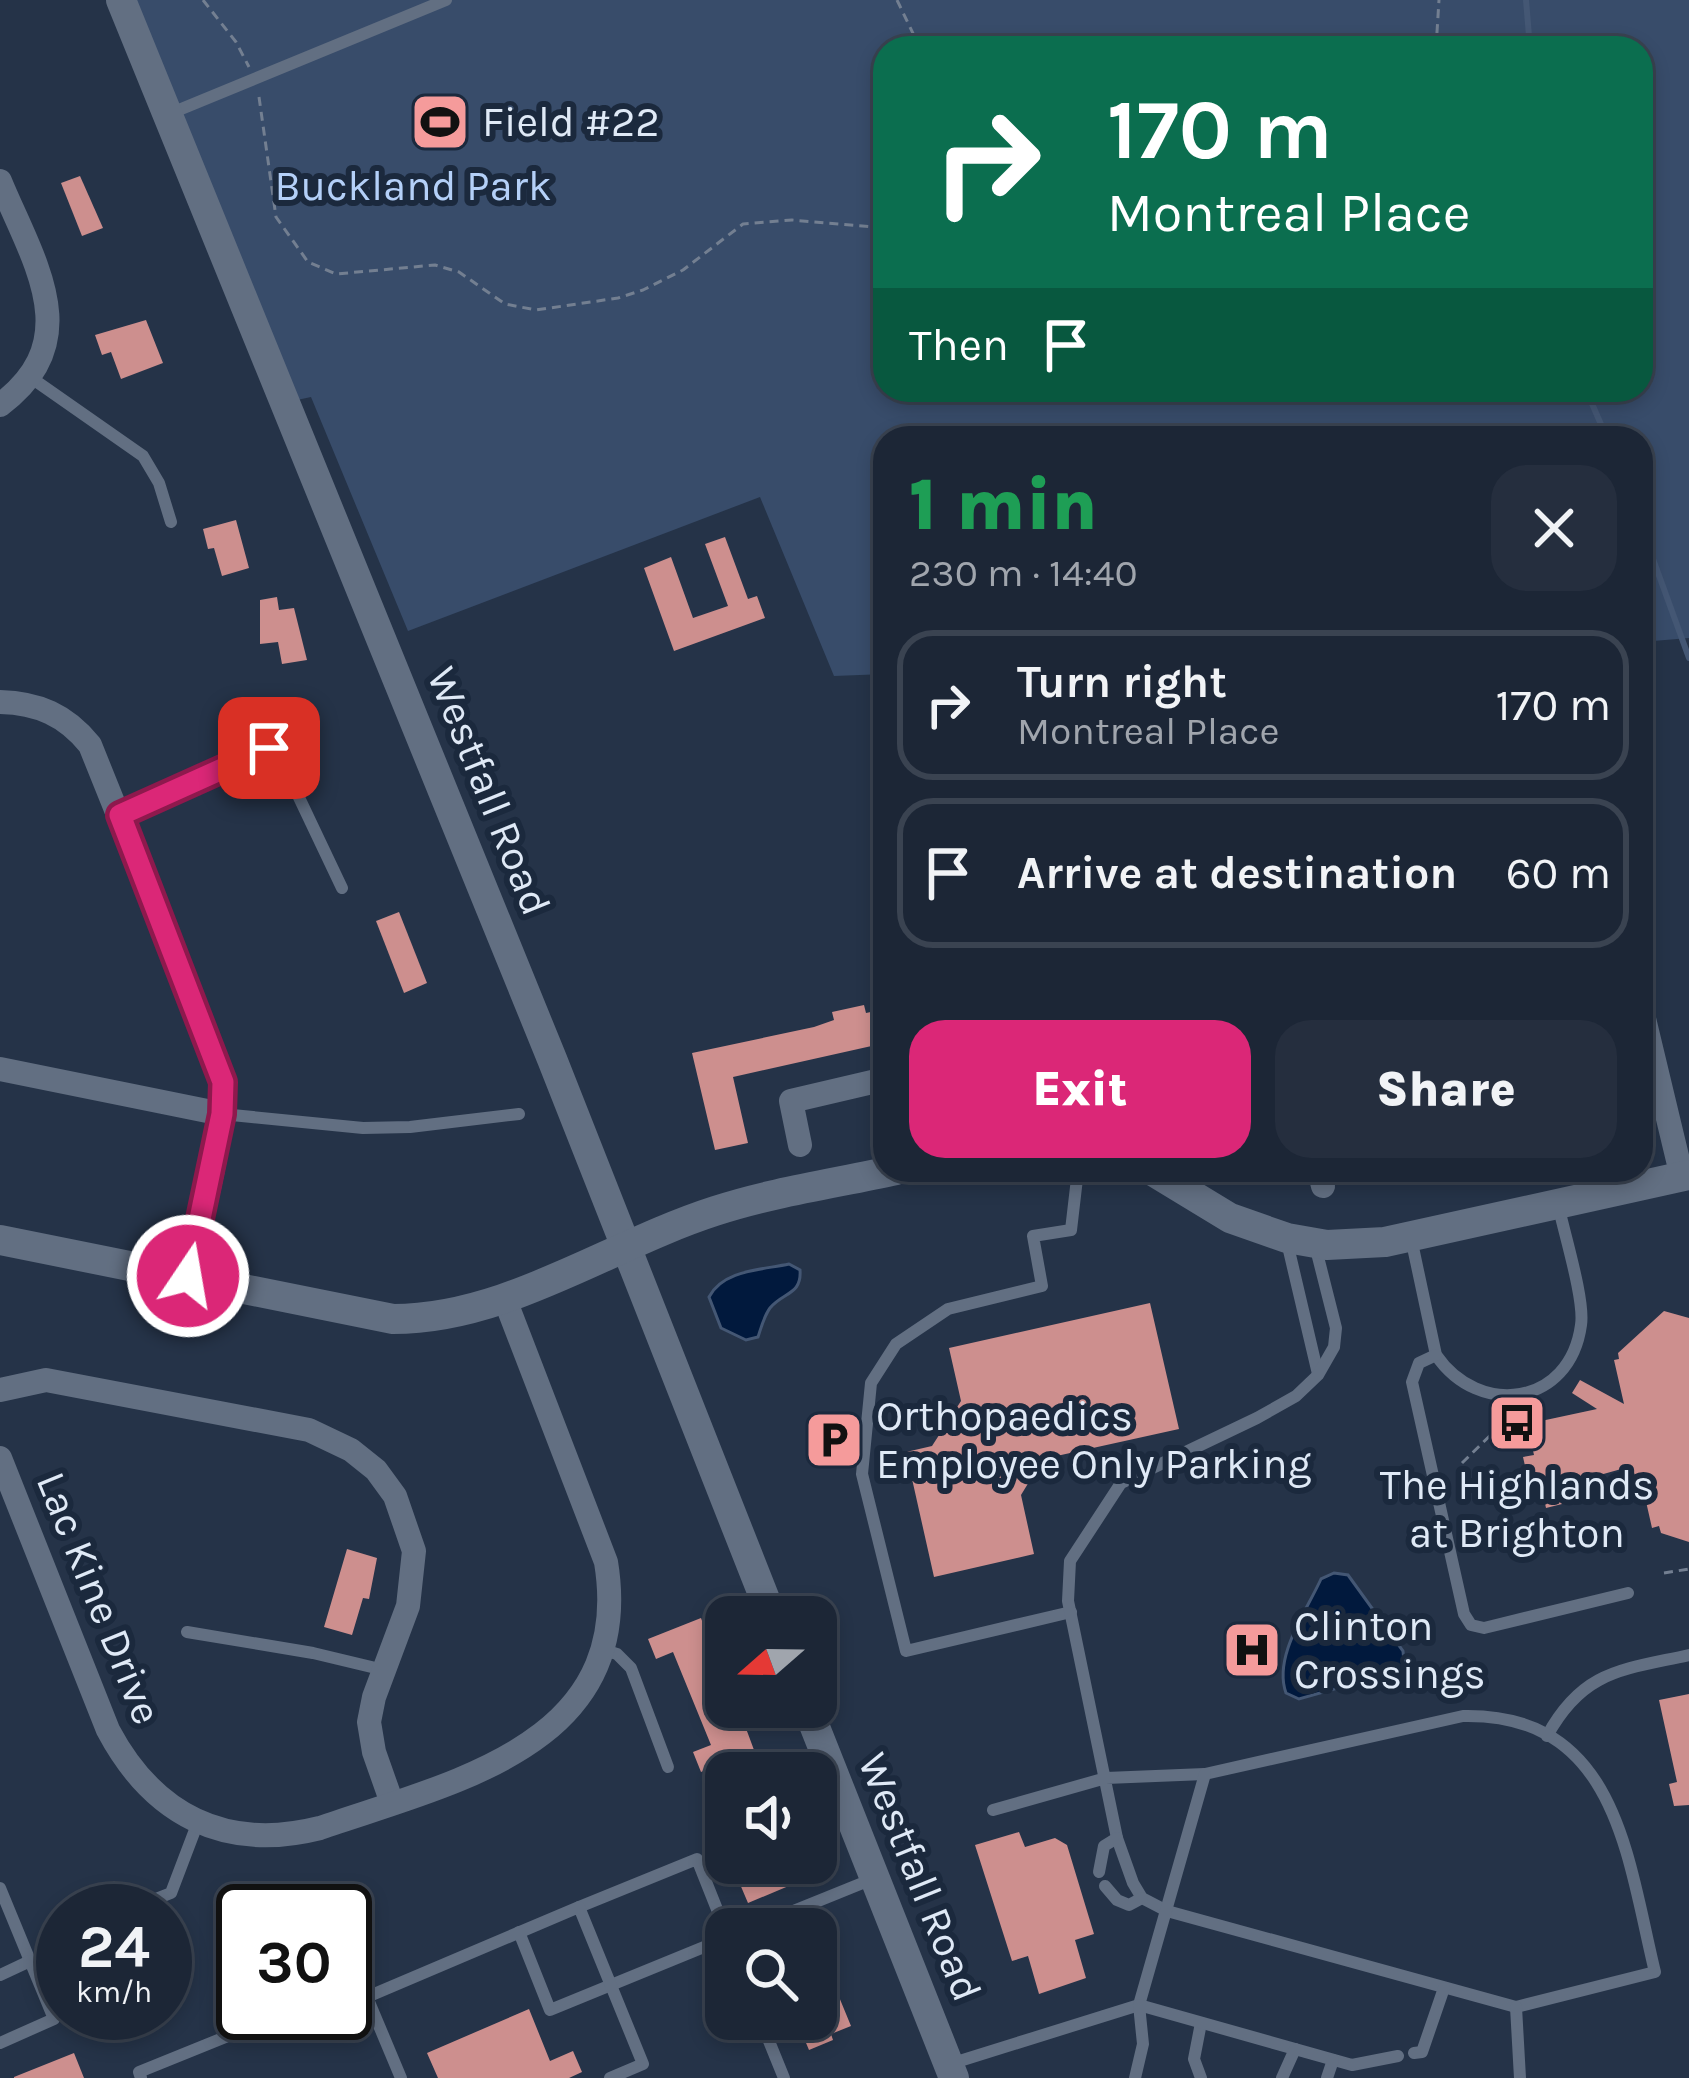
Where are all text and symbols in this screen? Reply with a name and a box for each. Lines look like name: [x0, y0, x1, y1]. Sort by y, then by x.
text: 170 m: [1107, 81, 1333, 179]
icon: right: [909, 84, 1065, 240]
sports icon: Field #22: [409, 91, 471, 153]
place label: Field #22: [482, 97, 660, 147]
park label: Buckland Park: [274, 161, 552, 211]
text: Montreal Place: [1107, 181, 1470, 245]
icon: arrive: [1033, 312, 1099, 378]
text: Then: [909, 319, 1009, 371]
text: 1 min: [909, 463, 1098, 547]
button: close: [1491, 465, 1617, 591]
text: 230 m · 14:40: [909, 550, 1138, 596]
text: Turn right: [1017, 656, 1227, 708]
street label: Westfall Road: [416, 660, 562, 922]
icon: right: [915, 672, 981, 738]
text: 170 m: [1496, 679, 1611, 731]
pin: [218, 697, 320, 799]
text: Montreal Place: [1017, 708, 1279, 754]
icon: arrive: [236, 715, 302, 781]
icon: arrive: [915, 840, 981, 906]
text: Arrive at destination: [1017, 847, 1457, 899]
text: 60 m: [1506, 847, 1611, 899]
button: Exit: [909, 1020, 1251, 1158]
button: Share: [1275, 1020, 1617, 1158]
position arrow: [125, 1213, 251, 1339]
place label: Orthopaedics Employee Only Parking: [876, 1391, 1312, 1489]
bus stop icon: The Highlands at Brighton: [1486, 1392, 1548, 1454]
parking icon: Orthopaedics Employee Only Parking: [803, 1409, 865, 1471]
place label: The Highlands at Brighton: [1380, 1460, 1654, 1558]
street label: Lac Kine Drive: [26, 1465, 172, 1731]
north arrow: [705, 1596, 837, 1728]
map controls: [705, 1596, 837, 2040]
place label: Clinton Crossings: [1294, 1601, 1486, 1699]
hospital icon: Clinton Crossings: [1221, 1619, 1283, 1681]
street label: Westfall Road: [847, 1746, 993, 2008]
button: sound: [705, 1752, 837, 1884]
speed limit sign: 30: [216, 1884, 372, 2040]
button: search: [705, 1908, 837, 2040]
text: 24: [78, 1912, 150, 1982]
text: km/h: [76, 1974, 152, 2010]

